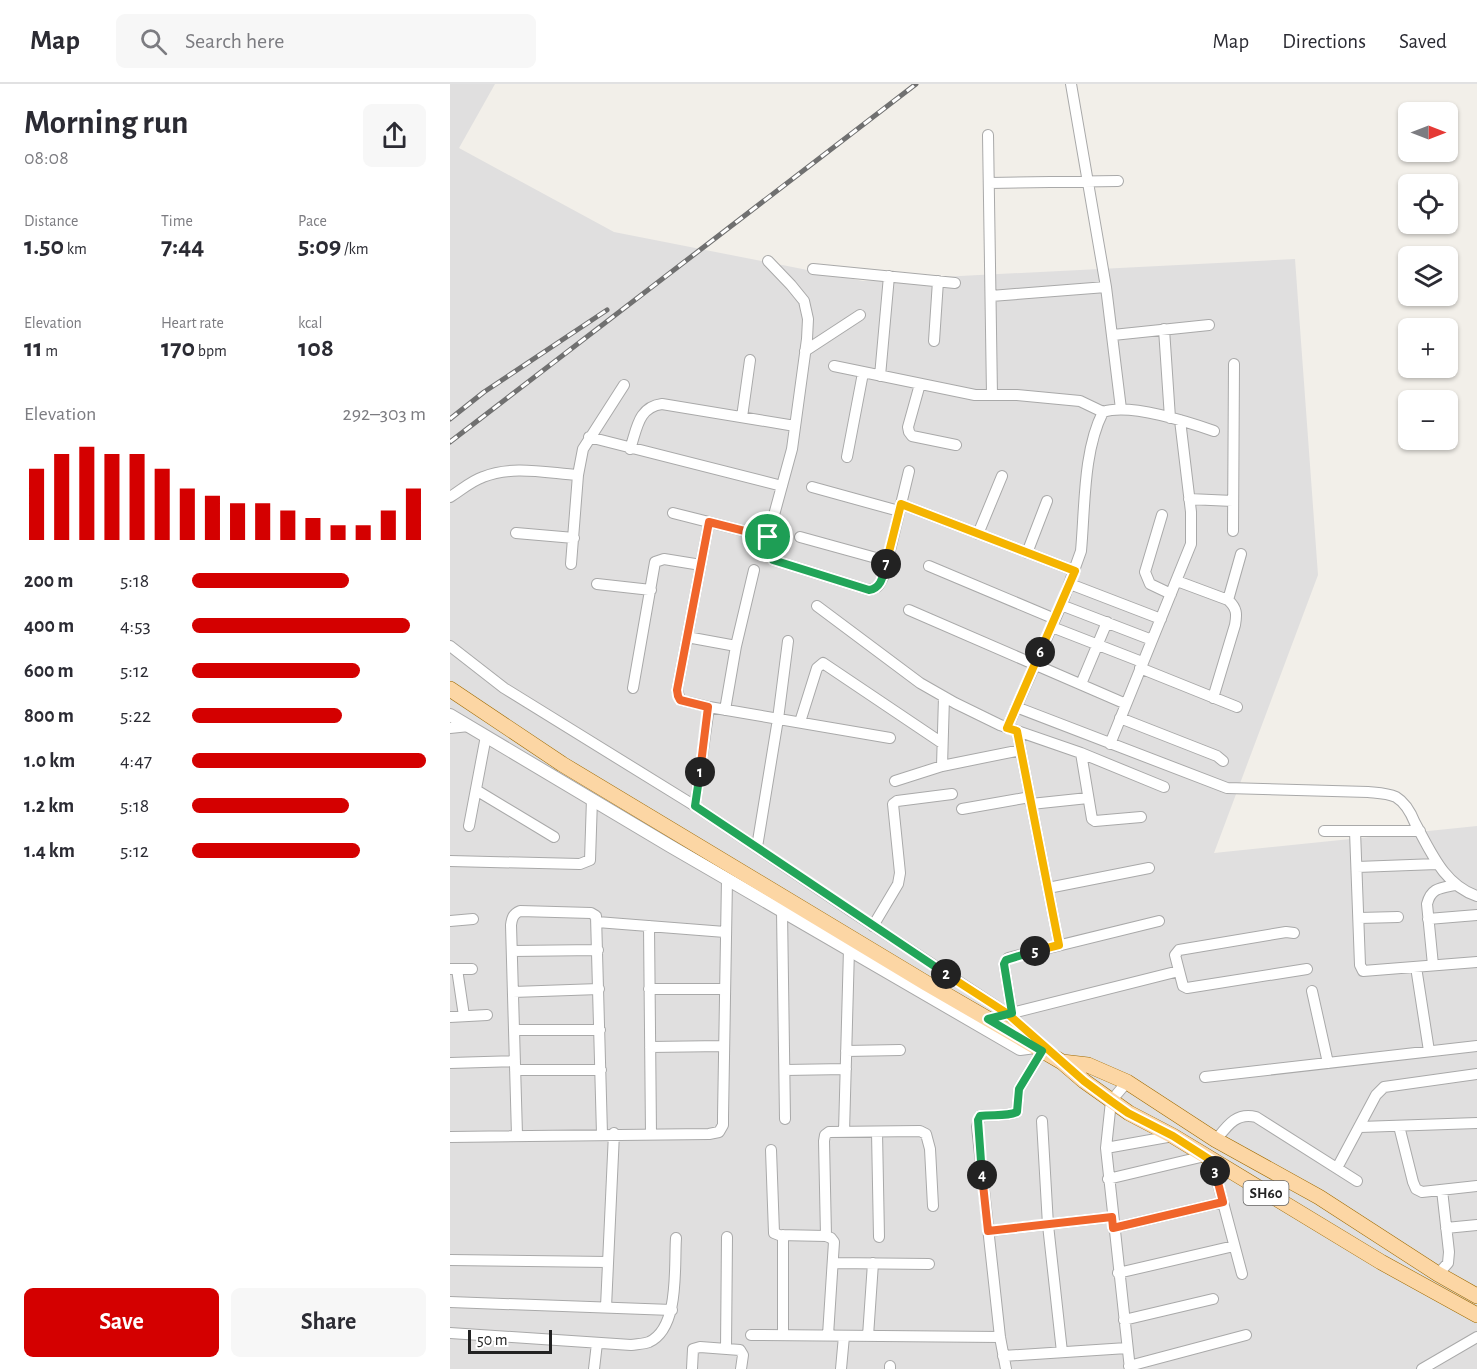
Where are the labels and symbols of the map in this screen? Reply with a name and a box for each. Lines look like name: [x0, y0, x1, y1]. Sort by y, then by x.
north arrow: [1398, 102, 1458, 162]
pin: [742, 511, 793, 562]
pin: 7: [871, 549, 901, 579]
pin: 6: [1025, 637, 1055, 667]
pin: 1: [685, 757, 715, 787]
pin: 5: [1020, 936, 1050, 966]
pin: 2: [931, 959, 961, 989]
pin: 3: [1200, 1156, 1230, 1186]
pin: 4: [967, 1160, 997, 1190]
road number: SH60: [1244, 1181, 1288, 1205]
scale bar: [468, 1327, 552, 1354]

